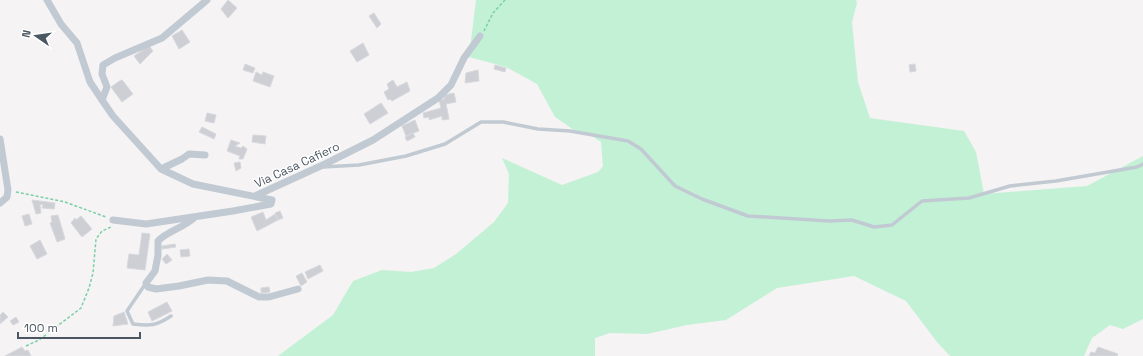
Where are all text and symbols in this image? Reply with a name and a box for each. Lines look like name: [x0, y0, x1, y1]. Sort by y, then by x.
north arrow: [16, 16, 56, 56]
text: N: [19, 29, 34, 39]
street label: Via Casa Cafiero: [252, 138, 342, 192]
scale bar: [18, 314, 140, 340]
text: 100 m: [24, 320, 58, 336]

